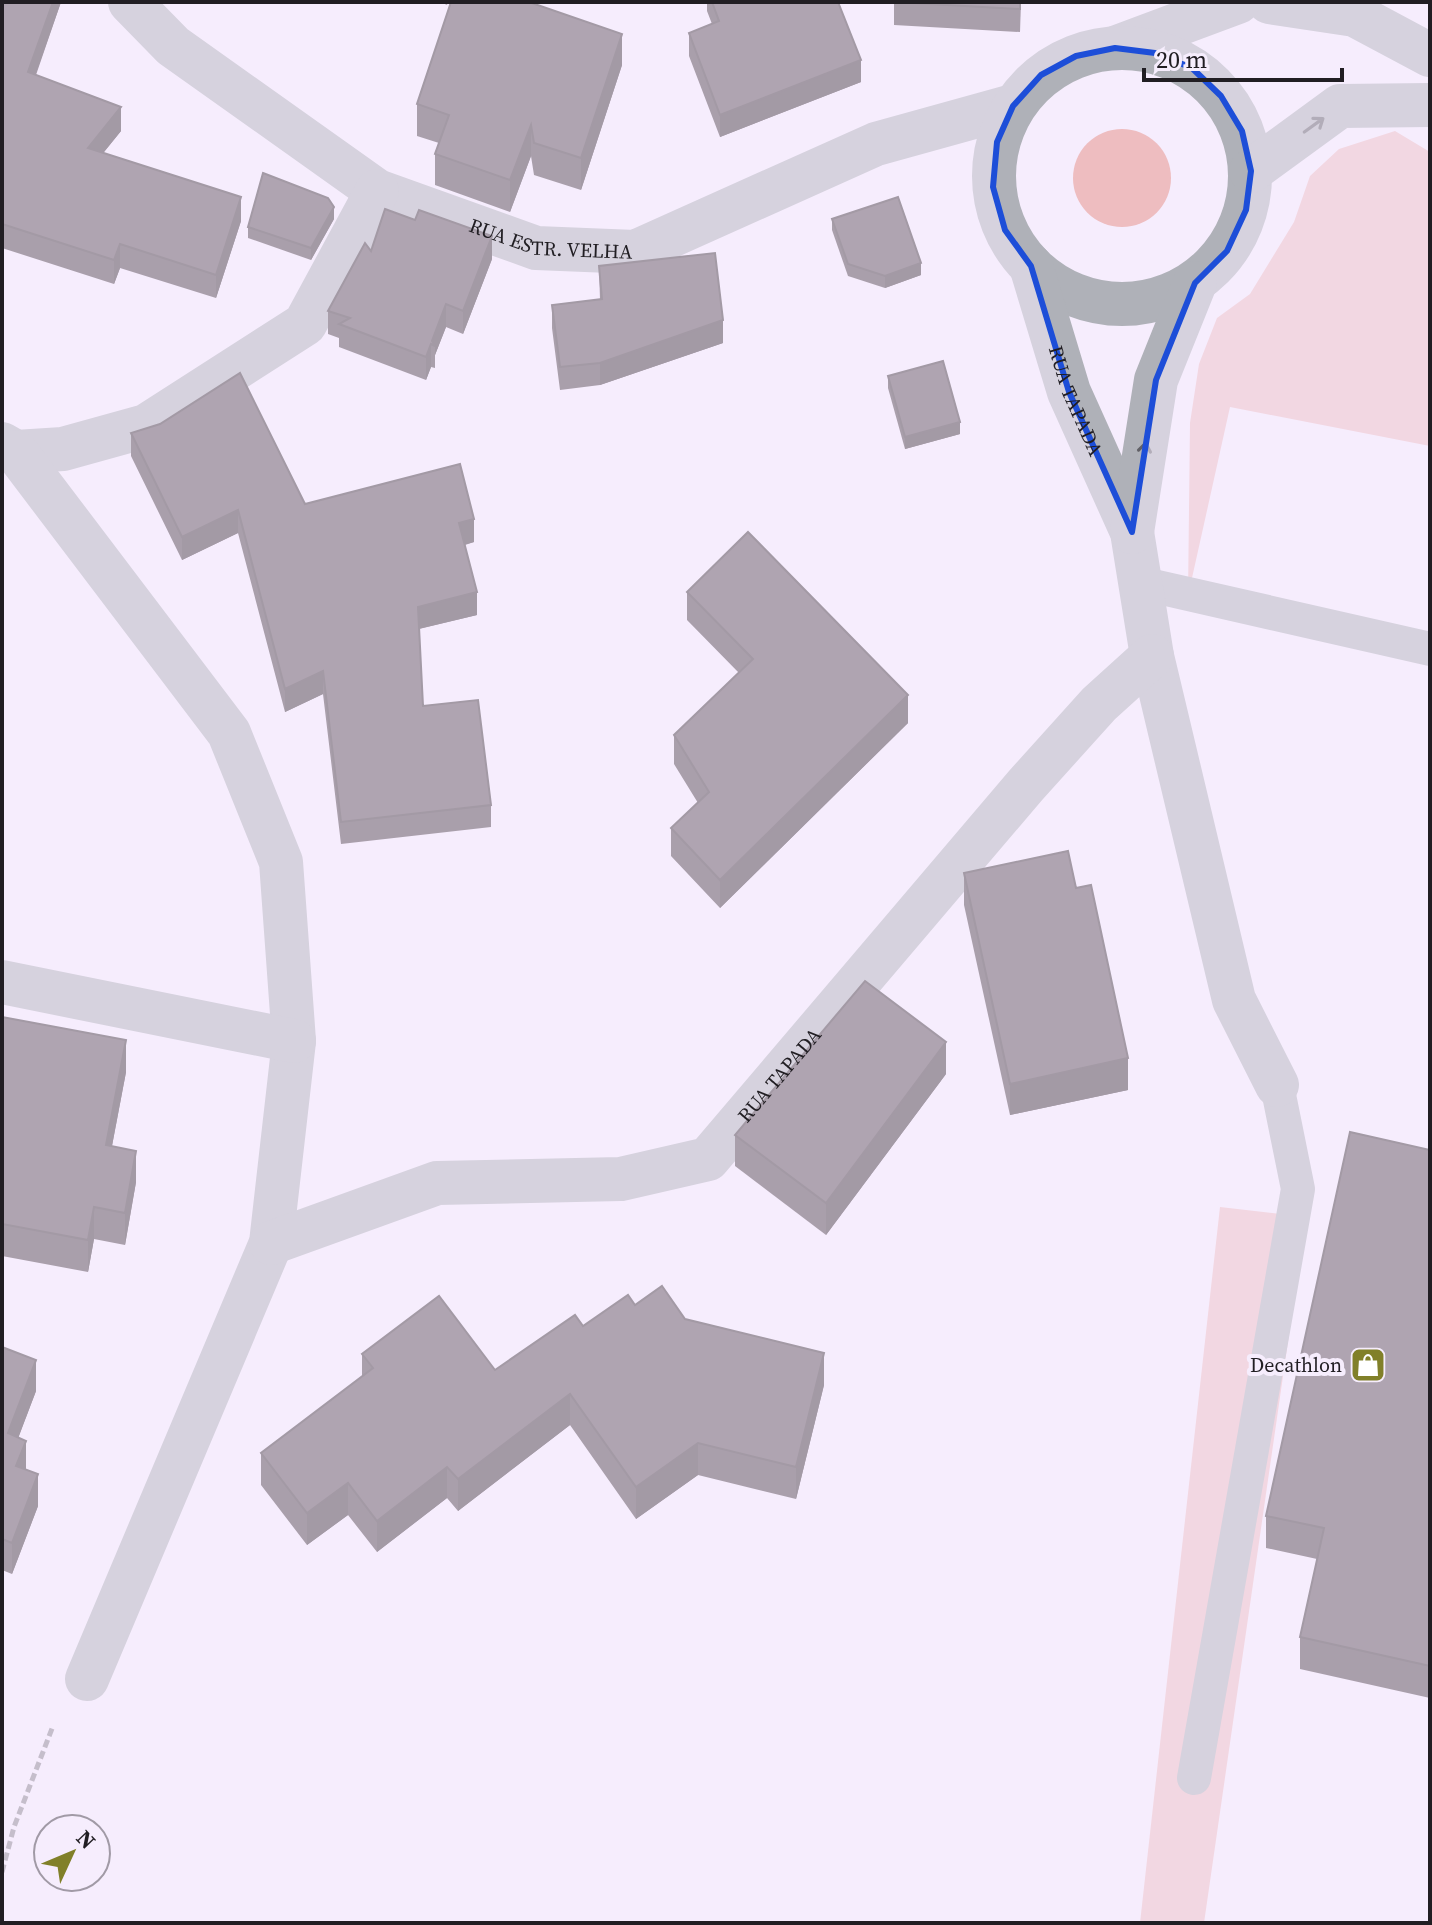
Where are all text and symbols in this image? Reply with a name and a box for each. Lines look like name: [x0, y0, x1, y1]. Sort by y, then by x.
scale bar: [1144, 32, 1342, 82]
text: 20 m: [1156, 43, 1207, 76]
one-way arrow: [1303, 117, 1324, 134]
street label: RUA ESTR. VELHA: [465, 211, 634, 266]
street label: RUA TAPADA: [1042, 342, 1110, 461]
one-way arrow: [1137, 442, 1152, 468]
street label: RUA TAPADA: [731, 1021, 828, 1129]
shop icon: Decathlon: [1349, 1346, 1387, 1384]
place label: Decathlon: [1250, 1351, 1342, 1379]
north arrow: [32, 1813, 112, 1893]
text: N: [70, 1823, 103, 1855]

